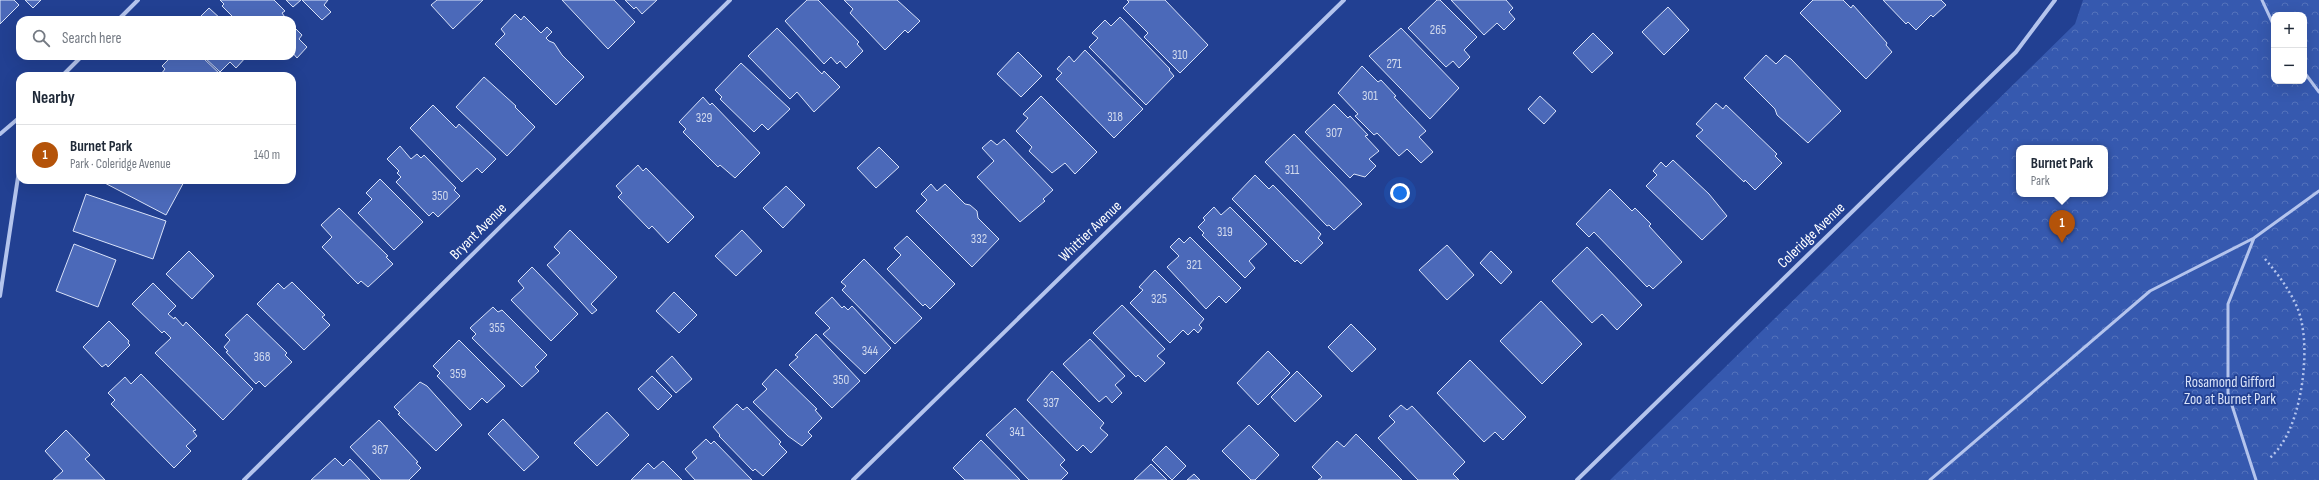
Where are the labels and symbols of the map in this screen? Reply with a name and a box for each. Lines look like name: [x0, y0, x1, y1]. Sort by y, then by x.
house number: 265: [1430, 22, 1446, 38]
house number: 310: [1172, 47, 1188, 63]
house number: 271: [1386, 56, 1402, 72]
house number: 301: [1362, 88, 1378, 104]
house number: 318: [1107, 109, 1123, 125]
house number: 329: [696, 110, 713, 126]
house number: 307: [1326, 125, 1343, 141]
house number: 311: [1285, 162, 1300, 178]
your location: [1390, 183, 1410, 203]
house number: 350: [432, 188, 448, 204]
street label: Whittier Avenue: [1055, 197, 1126, 266]
street label: Coleridge Avenue: [1774, 198, 1849, 272]
street label: Bryant Avenue: [446, 199, 511, 264]
pin: 1: [2049, 210, 2075, 243]
house number: 319: [1217, 224, 1233, 240]
house number: 332: [971, 231, 987, 247]
house number: 321: [1186, 257, 1202, 273]
house number: 325: [1151, 291, 1167, 307]
house number: 355: [489, 320, 505, 336]
house number: 344: [862, 343, 879, 359]
house number: 368: [254, 349, 271, 365]
house number: 359: [450, 366, 466, 382]
house number: 350: [833, 372, 849, 388]
park label: Rosamond Gifford Zoo at Burnet Park: [2184, 373, 2276, 409]
house number: 337: [1043, 395, 1060, 411]
house number: 341: [1009, 424, 1025, 440]
house number: 367: [372, 442, 389, 458]

